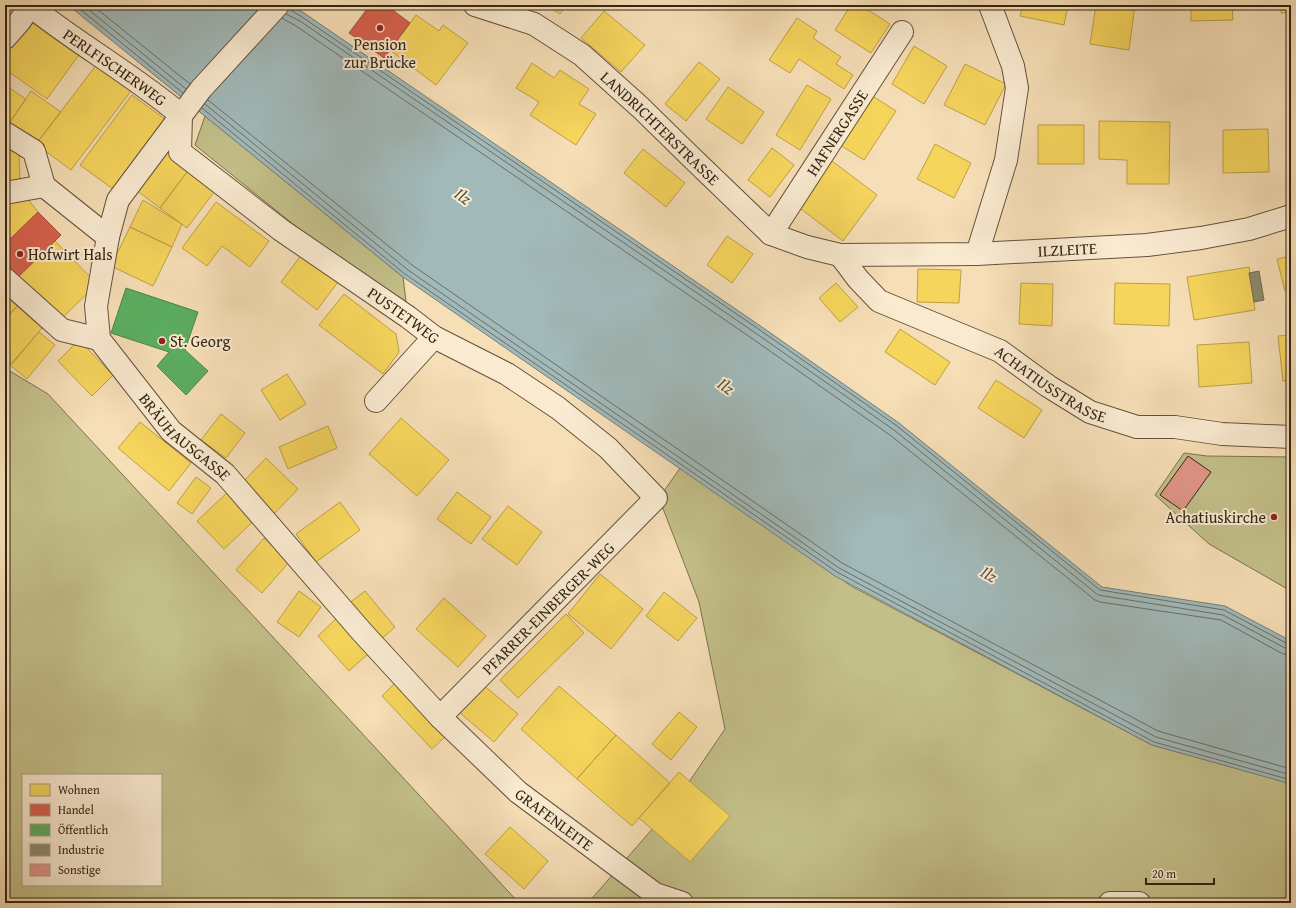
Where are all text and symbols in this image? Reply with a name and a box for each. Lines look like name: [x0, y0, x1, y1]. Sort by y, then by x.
street label: PERLFISCHERWEG: [58, 22, 172, 112]
marker: Pension zur Brücke: [375, 23, 385, 33]
place label: Pension zur Brücke: [344, 32, 416, 74]
street label: LANDRICHTERSTRASSE: [595, 65, 725, 191]
street label: HAFNERGASSE: [800, 85, 874, 180]
water label: Ilz: [450, 181, 477, 211]
street label: ILZLEITE: [1037, 236, 1097, 263]
place label: Hofwirt Hals: [28, 242, 113, 266]
marker: Hofwirt Hals: [15, 249, 25, 259]
street label: PUSTETWEG: [363, 281, 445, 350]
place label: St. Georg: [170, 329, 231, 353]
marker: St. Georg: [157, 336, 167, 346]
street label: ACHATIUSSTRASSE: [990, 339, 1109, 428]
water label: Ilz: [713, 371, 740, 401]
street label: BRÄUHAUSGASSE: [133, 388, 237, 486]
place label: Achatiuskirche: [1165, 505, 1266, 529]
marker: Achatiuskirche: [1269, 512, 1279, 522]
street label: PFARRER-EINBERGER-WEG: [476, 536, 620, 680]
water label: Ilz: [976, 559, 1003, 589]
legend: [22, 774, 162, 886]
text: Wohnen: [58, 781, 100, 798]
street label: GRAFENLEITE: [510, 782, 599, 856]
text: Handel: [58, 801, 94, 818]
text: Öffentlich: [58, 821, 108, 838]
text: Industrie: [58, 841, 105, 858]
scale bar: [1146, 860, 1214, 886]
text: Sonstige: [58, 861, 101, 878]
text: 20 m: [1152, 865, 1176, 882]

